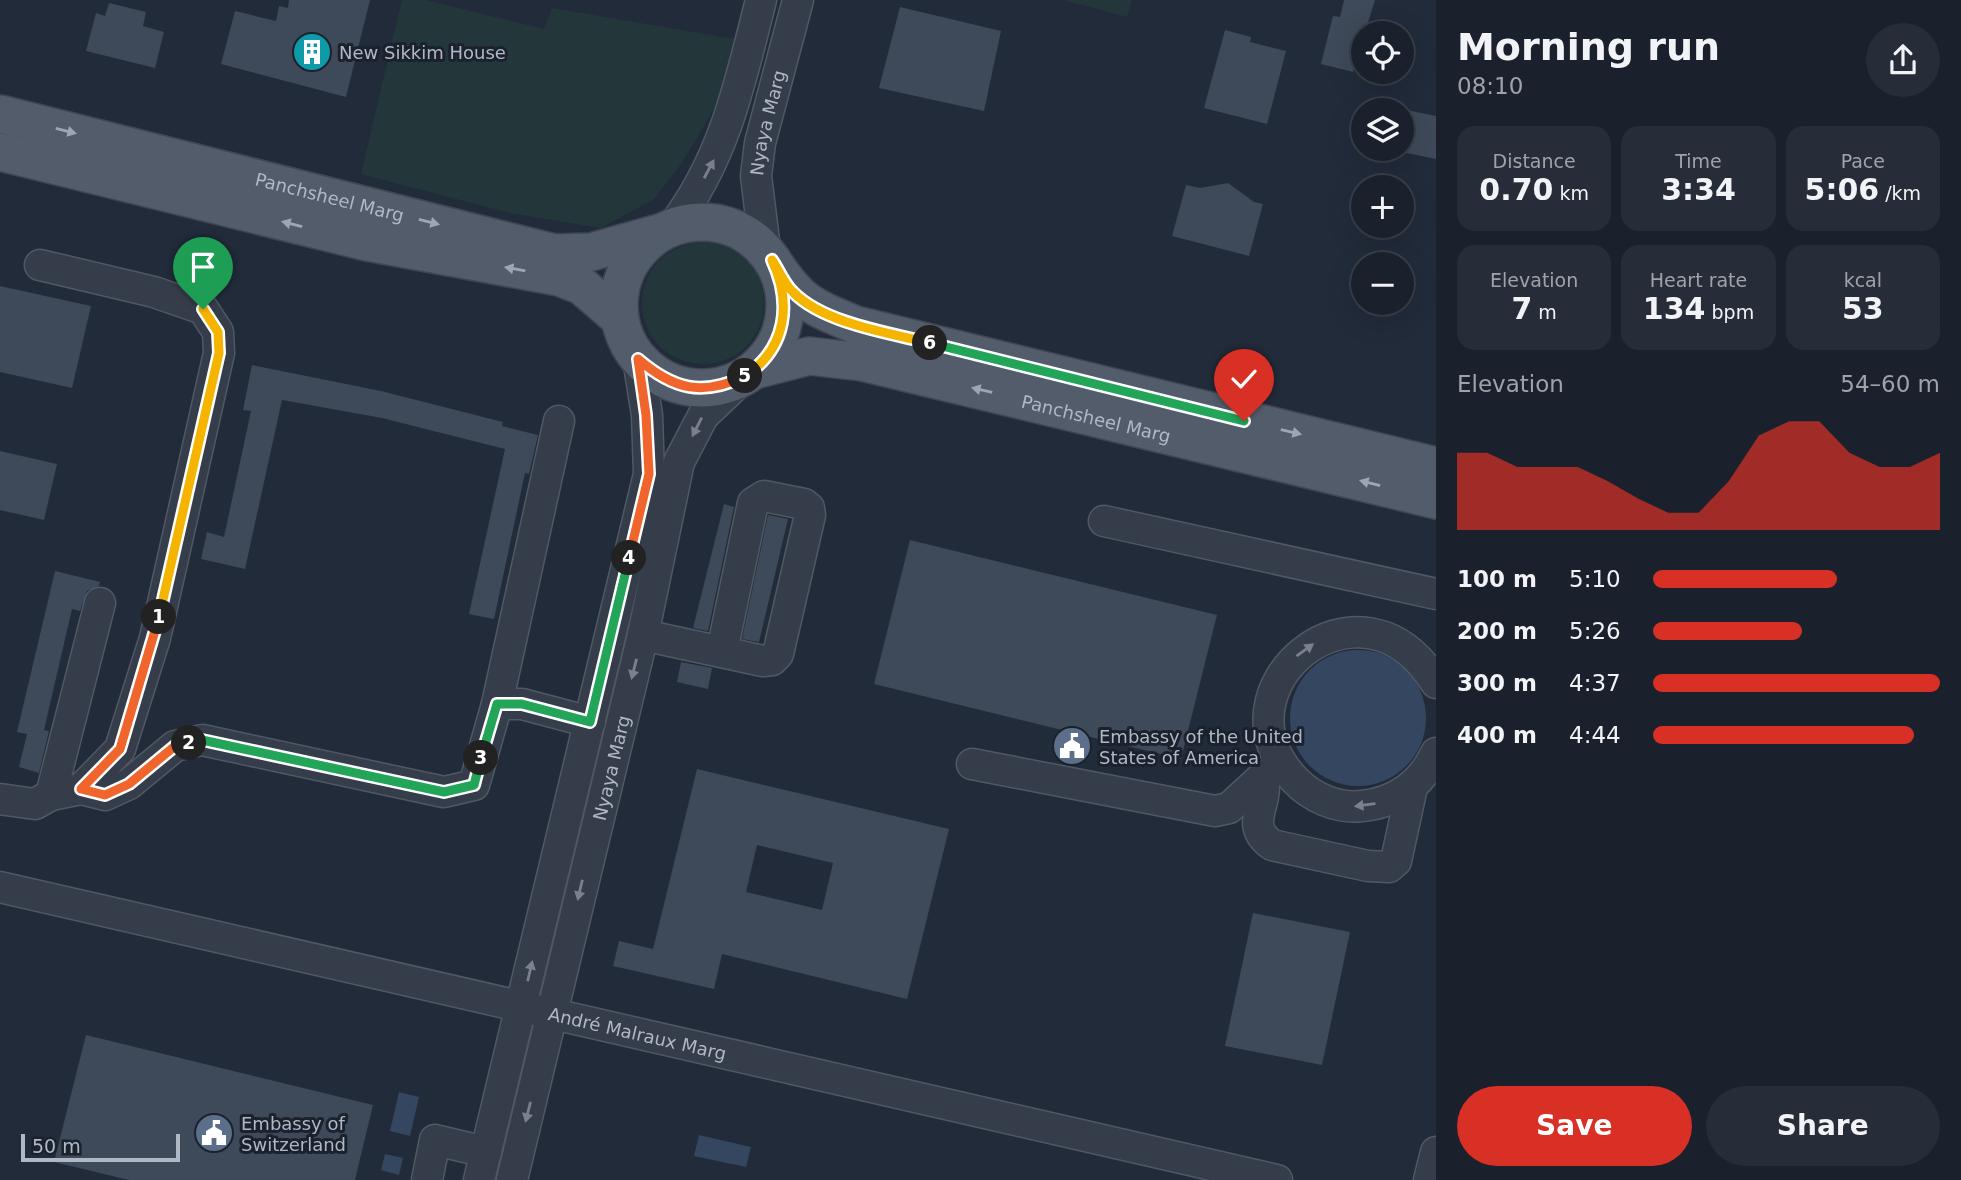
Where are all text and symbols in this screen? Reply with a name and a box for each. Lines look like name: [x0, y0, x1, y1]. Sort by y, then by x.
map controls: [1351, 21, 1414, 315]
button: locate: [1351, 21, 1414, 84]
button: share: [1866, 23, 1940, 97]
text: Morning run: [1457, 25, 1720, 69]
building icon: New Sikkim House: [291, 31, 333, 73]
place label: New Sikkim House: [339, 42, 506, 63]
street label: Nyaya Marg: [746, 68, 789, 177]
text: 08:10: [1457, 73, 1523, 99]
button: layers: [1351, 98, 1414, 161]
one-way arrow: [55, 126, 77, 137]
text: Distance: [1493, 150, 1576, 172]
text: Time: [1675, 150, 1722, 172]
text: Pace: [1841, 150, 1885, 172]
one-way arrow: [704, 159, 715, 179]
street label: Panchsheel Marg: [253, 168, 406, 225]
text: 0.70: [1479, 172, 1553, 207]
text: 3:34: [1661, 172, 1736, 207]
text: 5:06: [1805, 172, 1879, 207]
button: +: [1351, 175, 1414, 238]
text: km: [1553, 182, 1589, 204]
text: /km: [1879, 182, 1921, 204]
one-way arrow: [418, 217, 440, 228]
one-way arrow: [281, 218, 303, 229]
pin: [173, 237, 233, 309]
icon: arrive: [184, 248, 222, 286]
button: −: [1351, 252, 1414, 315]
one-way arrow: [504, 263, 526, 274]
text: Elevation: [1490, 269, 1578, 291]
text: Heart rate: [1650, 269, 1747, 291]
text: kcal: [1844, 269, 1882, 291]
text: 7: [1511, 291, 1532, 326]
text: 134: [1643, 291, 1705, 326]
text: 53: [1842, 291, 1884, 326]
text: m: [1532, 301, 1557, 323]
text: bpm: [1705, 301, 1754, 323]
pin: 6: [912, 326, 948, 360]
text: 6: [923, 331, 936, 353]
pin: [1214, 349, 1274, 421]
pin: 5: [728, 358, 762, 394]
icon: check: [1225, 360, 1263, 398]
text: 5: [738, 364, 751, 386]
text: Elevation: [1457, 371, 1564, 397]
text: 54–60 m: [1840, 371, 1940, 397]
one-way arrow: [971, 385, 993, 396]
street label: Panchsheel Marg: [1020, 390, 1173, 446]
one-way arrow: [692, 417, 704, 437]
one-way arrow: [1280, 427, 1302, 438]
one-way arrow: [1359, 477, 1381, 488]
pin: 4: [612, 540, 646, 576]
text: 4: [622, 546, 635, 568]
text: 100 m: [1457, 566, 1537, 592]
text: 5:10: [1569, 566, 1621, 592]
pin: 1: [142, 600, 176, 634]
text: 1: [152, 605, 165, 627]
text: 200 m: [1457, 618, 1537, 644]
text: 5:26: [1569, 618, 1621, 644]
one-way arrow: [1296, 643, 1314, 657]
one-way arrow: [628, 658, 639, 680]
text: 300 m: [1457, 670, 1537, 696]
text: 4:37: [1569, 670, 1621, 696]
street label: Nyaya Marg: [588, 713, 634, 823]
text: 400 m: [1457, 722, 1537, 748]
text: 4:44: [1569, 722, 1621, 748]
public building icon: Embassy of the United States of America: [1051, 725, 1093, 767]
pin: 2: [172, 726, 206, 760]
place label: Embassy of the United States of America: [1099, 726, 1303, 768]
text: 2: [182, 731, 195, 753]
pin: 3: [463, 740, 498, 776]
text: 3: [474, 746, 487, 768]
one-way arrow: [1354, 799, 1376, 810]
one-way arrow: [575, 879, 586, 901]
one-way arrow: [525, 960, 536, 982]
street label: André Malraux Marg: [546, 1003, 728, 1064]
button: Save: [1457, 1086, 1692, 1166]
button: Share: [1706, 1086, 1940, 1166]
one-way arrow: [523, 1101, 534, 1123]
public building icon: Embassy of Switzerland: [193, 1112, 235, 1154]
place label: Embassy of Switzerland: [241, 1113, 346, 1155]
scale bar: [21, 1131, 180, 1163]
text: 50 m: [32, 1135, 81, 1157]

